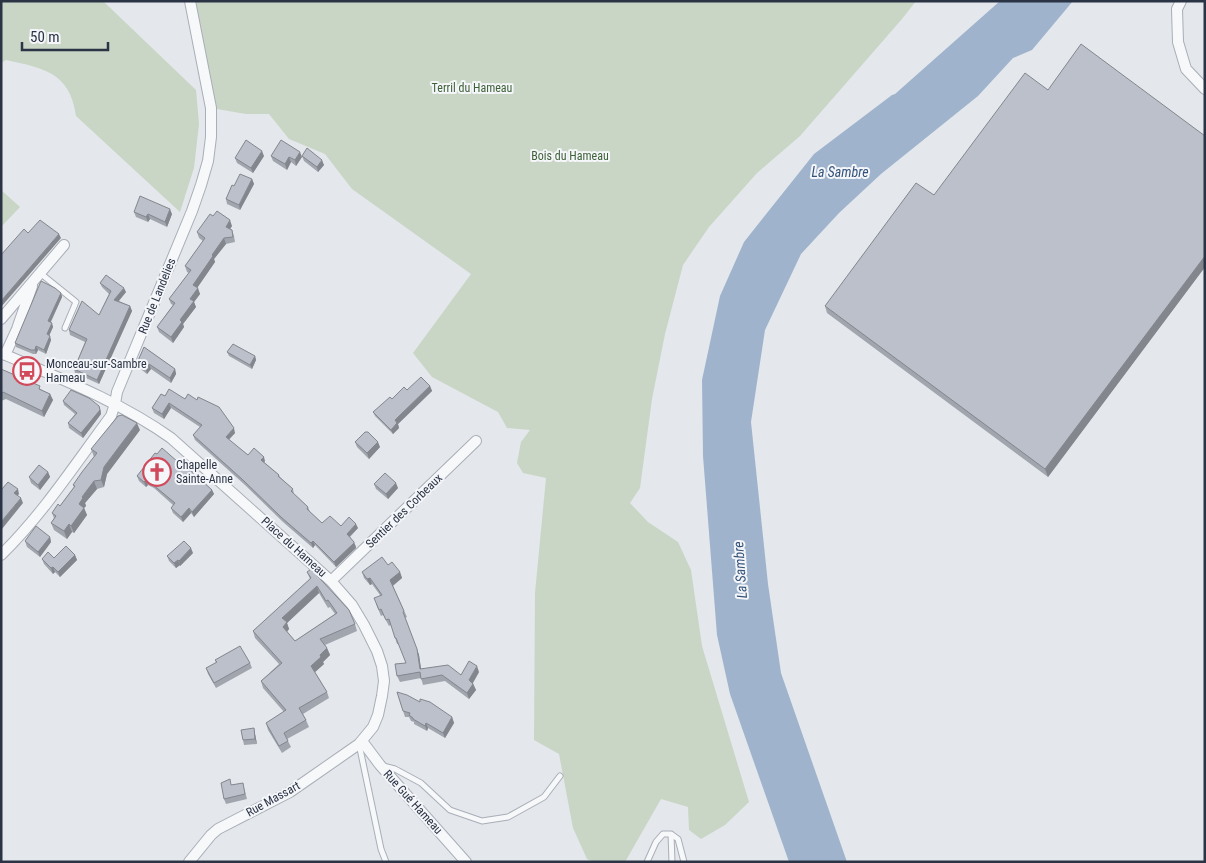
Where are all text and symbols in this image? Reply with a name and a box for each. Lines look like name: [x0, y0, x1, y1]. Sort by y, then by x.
scale bar: [22, 20, 109, 52]
text: 50 m: [30, 28, 60, 46]
park label: Terril du Hameau: [432, 81, 513, 95]
park label: Bois du Hameau: [531, 149, 609, 163]
water label: La Sambre: [812, 164, 869, 180]
street label: Rue de Landelies: [135, 256, 179, 336]
bus stop icon: Monceau-sur-Sambre Hameau: [12, 356, 42, 386]
place label: Monceau-sur-Sambre Hameau: [46, 357, 147, 385]
church icon: Chapelle Sainte-Anne: [142, 457, 172, 487]
place label: Chapelle Sainte-Anne: [176, 458, 233, 486]
street label: Sentier des Corbeaux: [363, 471, 445, 551]
street label: Place du Hameau: [258, 514, 330, 580]
water label: La Sambre: [730, 541, 750, 599]
street label: Rue Gué Hameau: [381, 767, 446, 837]
street label: Rue Massart: [244, 778, 303, 820]

